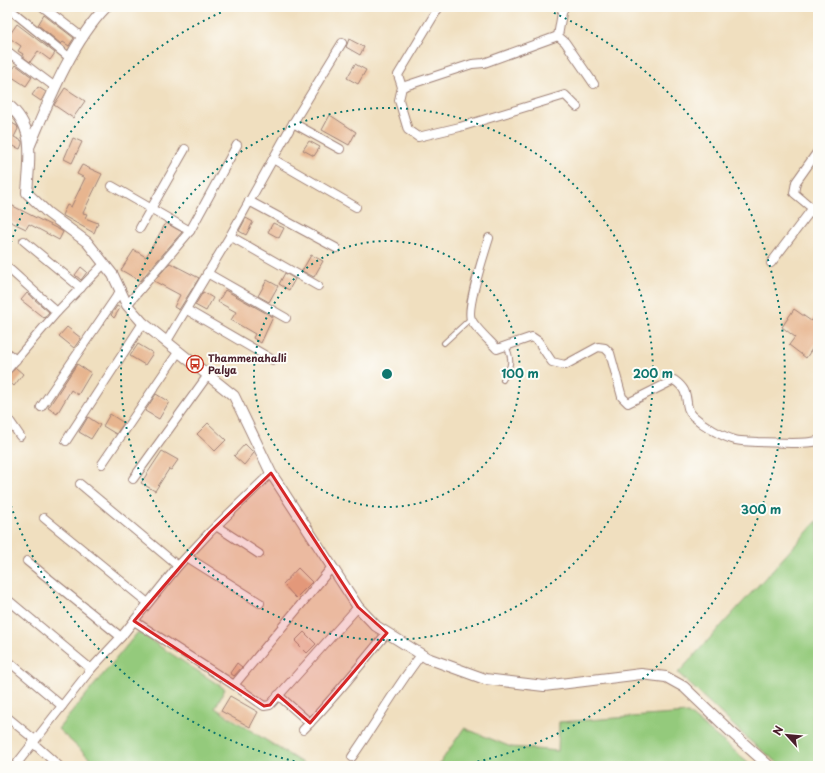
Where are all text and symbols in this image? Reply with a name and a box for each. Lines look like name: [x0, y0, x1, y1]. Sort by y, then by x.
place label: Thammenahalli Palya: [208, 350, 287, 377]
bus stop icon: Thammenahalli Palya: [185, 354, 205, 374]
text: 100 m: [501, 364, 539, 382]
text: 200 m: [633, 364, 673, 382]
centre of rings: [380, 367, 394, 381]
text: 300 m: [741, 500, 781, 518]
north arrow: [767, 715, 807, 755]
text: N: [768, 722, 787, 738]

